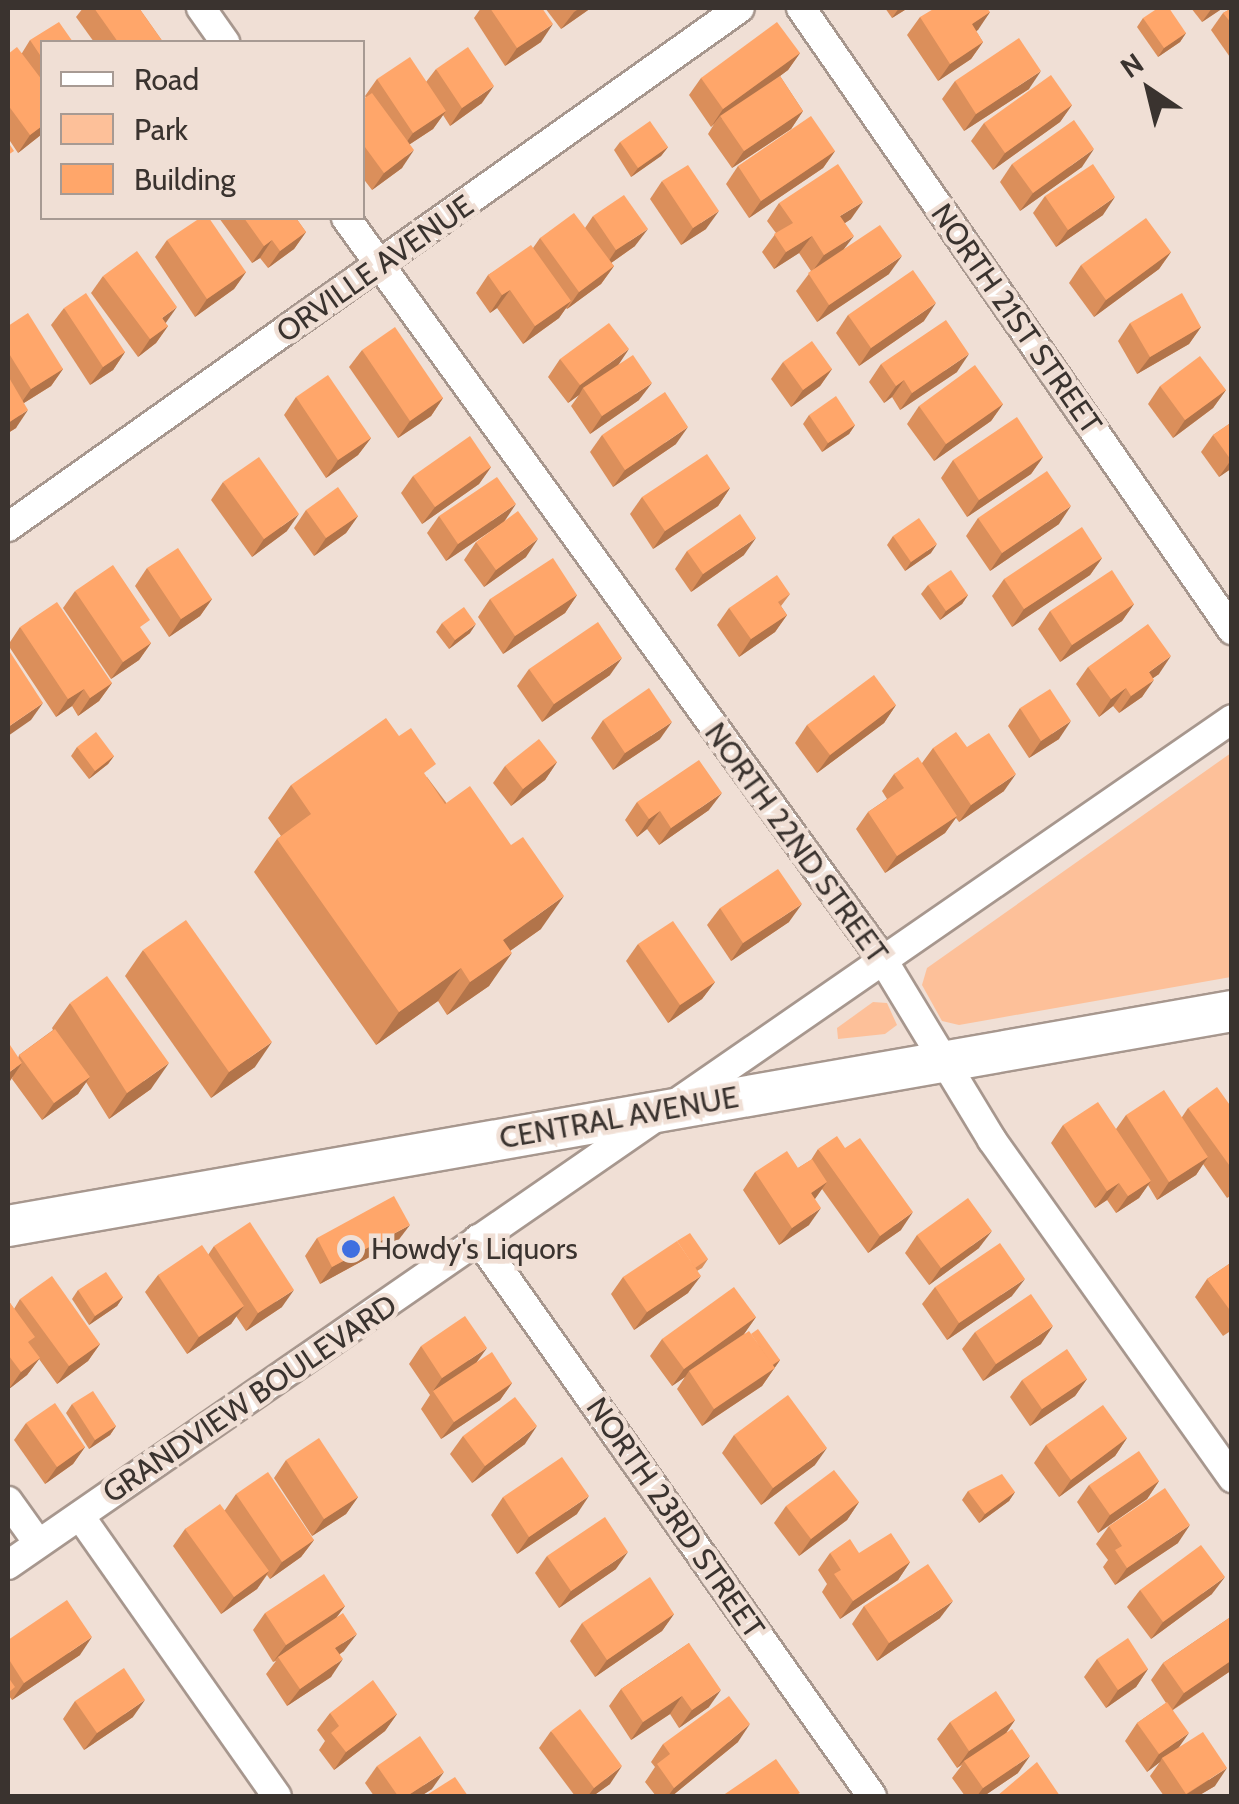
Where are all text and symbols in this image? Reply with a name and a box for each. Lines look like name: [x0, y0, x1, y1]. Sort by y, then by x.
legend: [40, 40, 365, 220]
north arrow: [1099, 40, 1199, 140]
text: N: [1114, 46, 1150, 85]
text: Road: [134, 61, 199, 98]
text: Park: [134, 111, 188, 148]
text: Building: [134, 161, 236, 198]
street label: ORVILLE AVENUE: [270, 188, 480, 350]
street label: NORTH 21ST STREET: [923, 197, 1109, 441]
street label: NORTH 22ND STREET: [697, 716, 895, 970]
street label: CENTRAL AVENUE: [497, 1079, 741, 1157]
place label: Howdy's Liquors: [371, 1231, 578, 1267]
marker: Howdy's Liquors: [340, 1238, 362, 1260]
street label: GRANDVIEW BOULEVARD: [96, 1287, 404, 1511]
street label: NORTH 23RD STREET: [578, 1391, 772, 1645]

